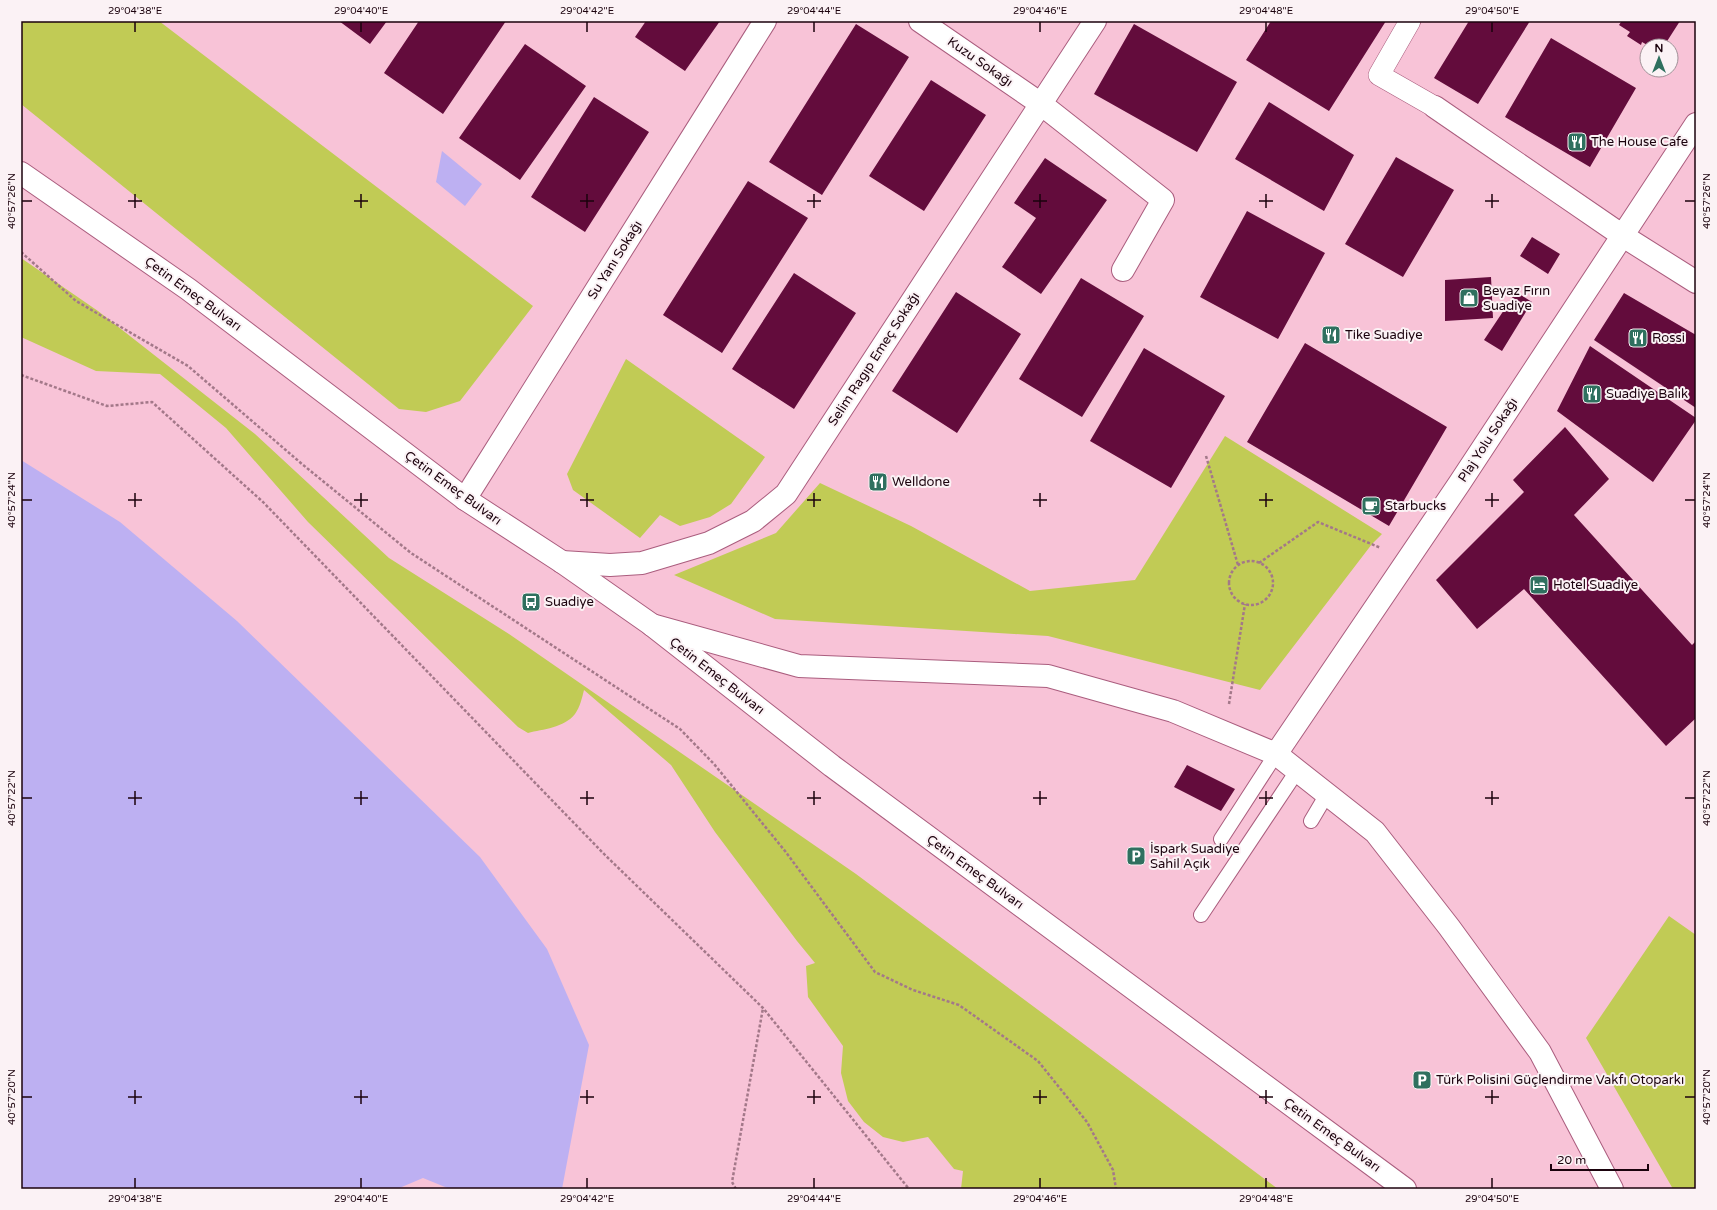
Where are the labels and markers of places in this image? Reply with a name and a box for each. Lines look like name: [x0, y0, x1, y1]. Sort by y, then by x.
restaurant icon: The House Cafe: [1566, 131, 1588, 153]
place label: The House Cafe: [1591, 134, 1688, 150]
place label: Beyaz Fırın Suadiye: [1483, 283, 1550, 314]
shop icon: Beyaz Fırın Suadiye: [1458, 287, 1480, 309]
restaurant icon: Tike Suadiye: [1320, 324, 1342, 346]
place label: Tike Suadiye: [1345, 327, 1423, 343]
restaurant icon: Rossi: [1627, 327, 1649, 349]
place label: Rossi: [1652, 330, 1685, 346]
restaurant icon: Suadiye Balık: [1581, 383, 1603, 405]
place label: Suadiye Balık: [1606, 386, 1688, 402]
restaurant icon: Welldone: [867, 471, 889, 493]
place label: Welldone: [892, 474, 950, 490]
cafe icon: Starbucks: [1360, 495, 1382, 517]
place label: Starbucks: [1385, 498, 1446, 514]
hotel icon: Hotel Suadiye: [1528, 574, 1550, 596]
place label: Hotel Suadiye: [1553, 577, 1638, 593]
bus stop icon: Suadiye: [520, 591, 542, 613]
place label: Suadiye: [545, 594, 594, 610]
place label: İspark Suadiye Sahil Açık: [1150, 841, 1240, 872]
parking icon: İspark Suadiye Sahil Açık: [1125, 845, 1147, 867]
parking icon: Türk Polisini Güçlendirme Vakfı Otoparkı: [1411, 1069, 1433, 1091]
place label: Türk Polisini Güçlendirme Vakfı Otoparkı: [1436, 1072, 1684, 1088]

